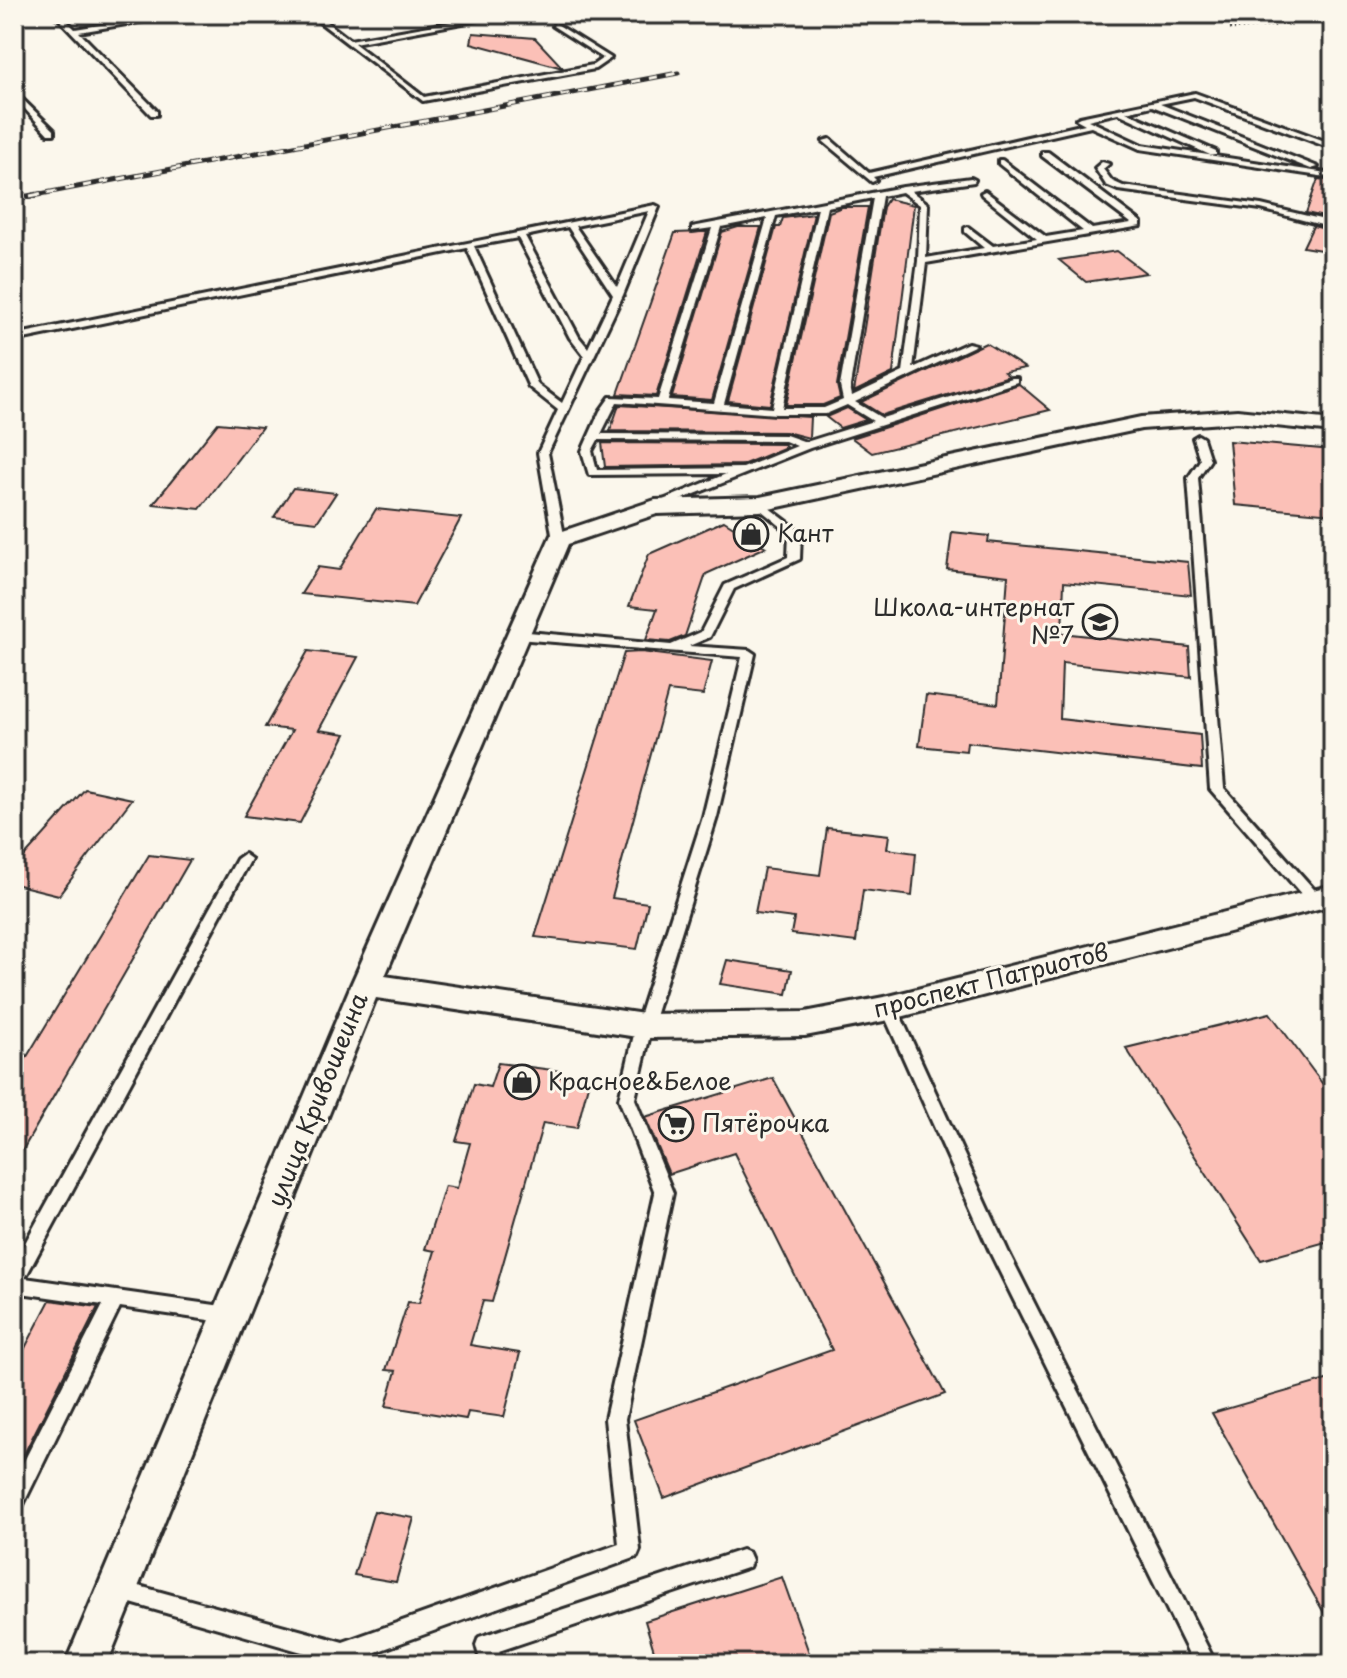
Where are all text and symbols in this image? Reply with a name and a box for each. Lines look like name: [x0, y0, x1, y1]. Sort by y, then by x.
place label: Кант: [777, 514, 834, 550]
shop icon: Кант: [732, 515, 770, 553]
place label: Школа-интернат №7: [873, 588, 1075, 652]
school or university icon: Школа-интернат №7: [1081, 603, 1119, 641]
street label: проспект Патриотов: [869, 932, 1112, 1026]
street label: улица Кривошеина: [257, 987, 376, 1212]
place label: Красное&Белое: [548, 1062, 732, 1098]
shop icon: Красное&Белое: [503, 1063, 541, 1101]
place label: Пятёрочка: [702, 1104, 829, 1140]
supermarket icon: Пятёрочка: [657, 1105, 695, 1143]

